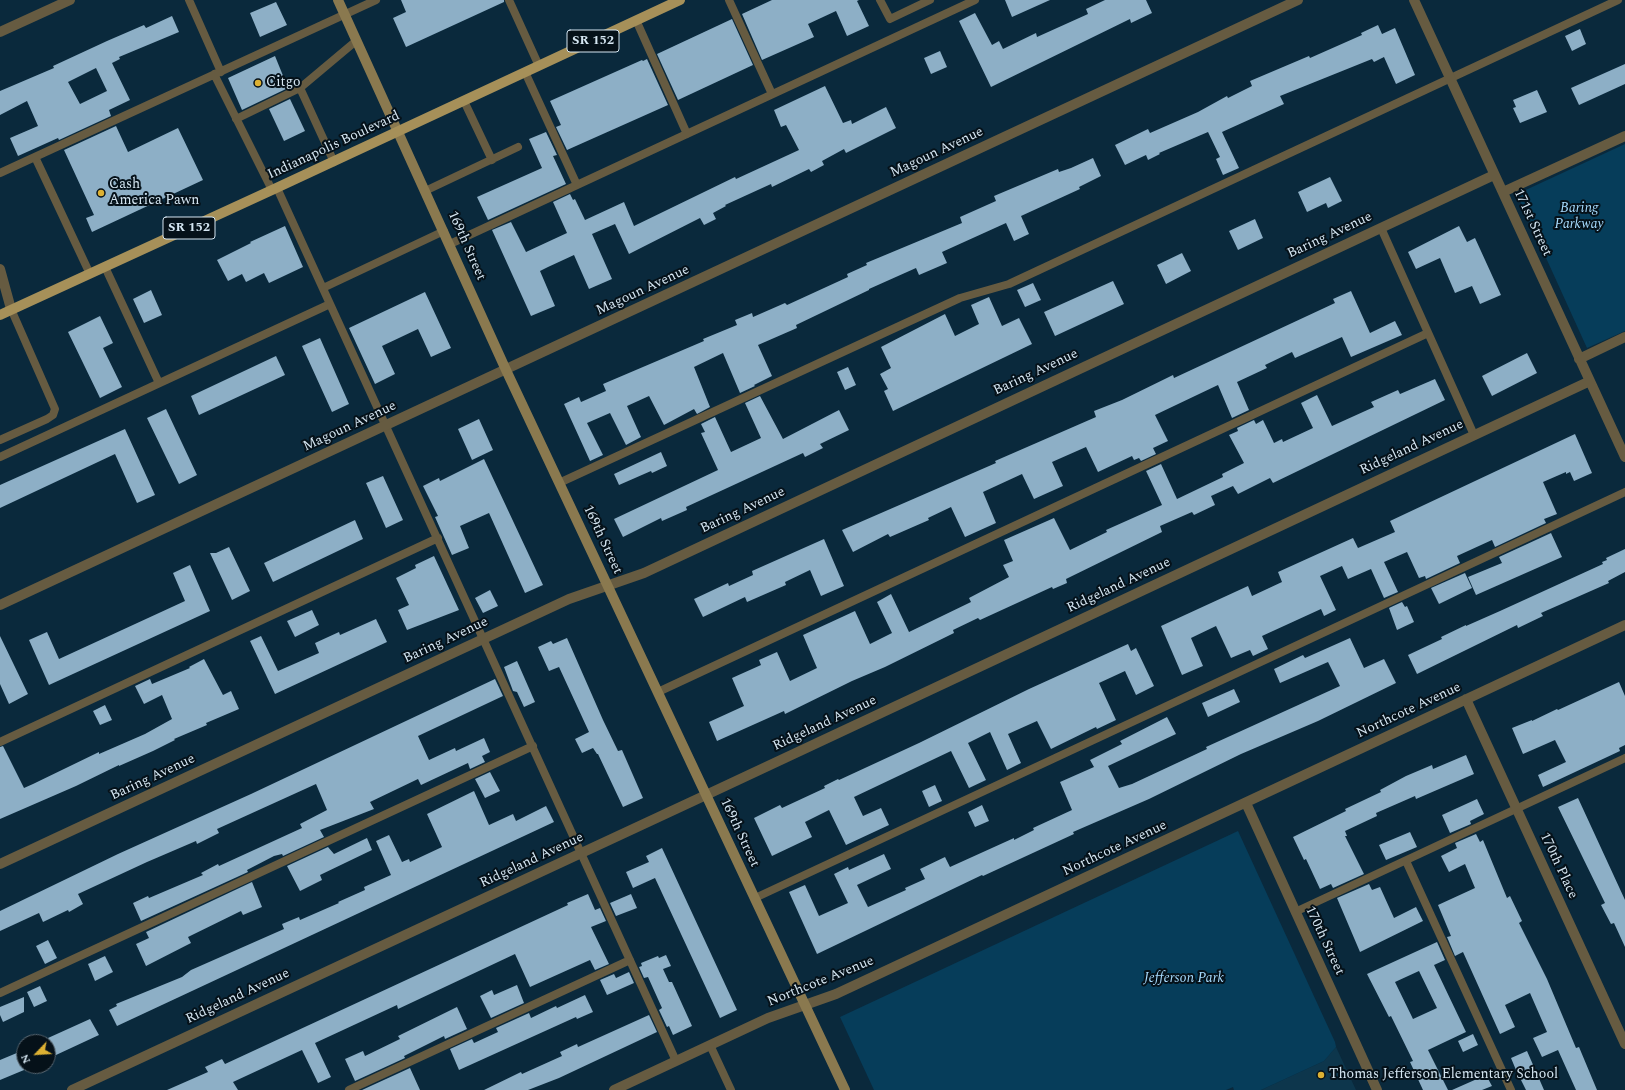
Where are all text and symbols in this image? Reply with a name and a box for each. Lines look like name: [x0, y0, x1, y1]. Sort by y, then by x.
road number: SR 152: [567, 30, 619, 52]
place label: Citgo: [266, 75, 301, 91]
marker: Citgo: [253, 78, 263, 88]
street label: Indianapolis Boulevard: [265, 108, 403, 184]
street label: Magoun Avenue: [888, 124, 986, 182]
place label: Cash America Pawn: [109, 177, 199, 210]
street label: 171st Street: [1509, 187, 1555, 259]
marker: Cash America Pawn: [96, 188, 106, 198]
park label: Baring Parkway: [1555, 201, 1603, 234]
street label: 169th Street: [443, 209, 489, 283]
street label: Baring Avenue: [1285, 209, 1375, 263]
road number: SR 152: [163, 217, 215, 239]
street label: Magoun Avenue: [594, 262, 692, 320]
street label: Baring Avenue: [991, 346, 1081, 400]
street label: Magoun Avenue: [301, 398, 399, 456]
street label: Ridgeland Avenue: [1358, 417, 1466, 479]
street label: Baring Avenue: [698, 484, 788, 538]
street label: 169th Street: [579, 503, 625, 577]
street label: Ridgeland Avenue: [1065, 555, 1173, 617]
street label: Baring Avenue: [401, 614, 491, 668]
street label: Northcote Avenue: [1354, 679, 1464, 743]
street label: Ridgeland Avenue: [771, 693, 879, 755]
street label: Baring Avenue: [108, 751, 198, 805]
street label: 169th Street: [716, 796, 762, 870]
street label: Northcote Avenue: [1060, 817, 1170, 881]
street label: Ridgeland Avenue: [478, 830, 586, 892]
street label: 170th Place: [1535, 830, 1581, 902]
street label: 170th Street: [1301, 904, 1347, 978]
street label: Northcote Avenue: [765, 953, 877, 1011]
street label: Ridgeland Avenue: [184, 966, 292, 1028]
park label: Jefferson Park: [1144, 971, 1224, 987]
north arrow: [16, 1034, 56, 1074]
text: N: [16, 1051, 35, 1067]
place label: Thomas Jefferson Elementary School: [1329, 1067, 1558, 1083]
marker: Thomas Jefferson Elementary School: [1316, 1070, 1326, 1080]

